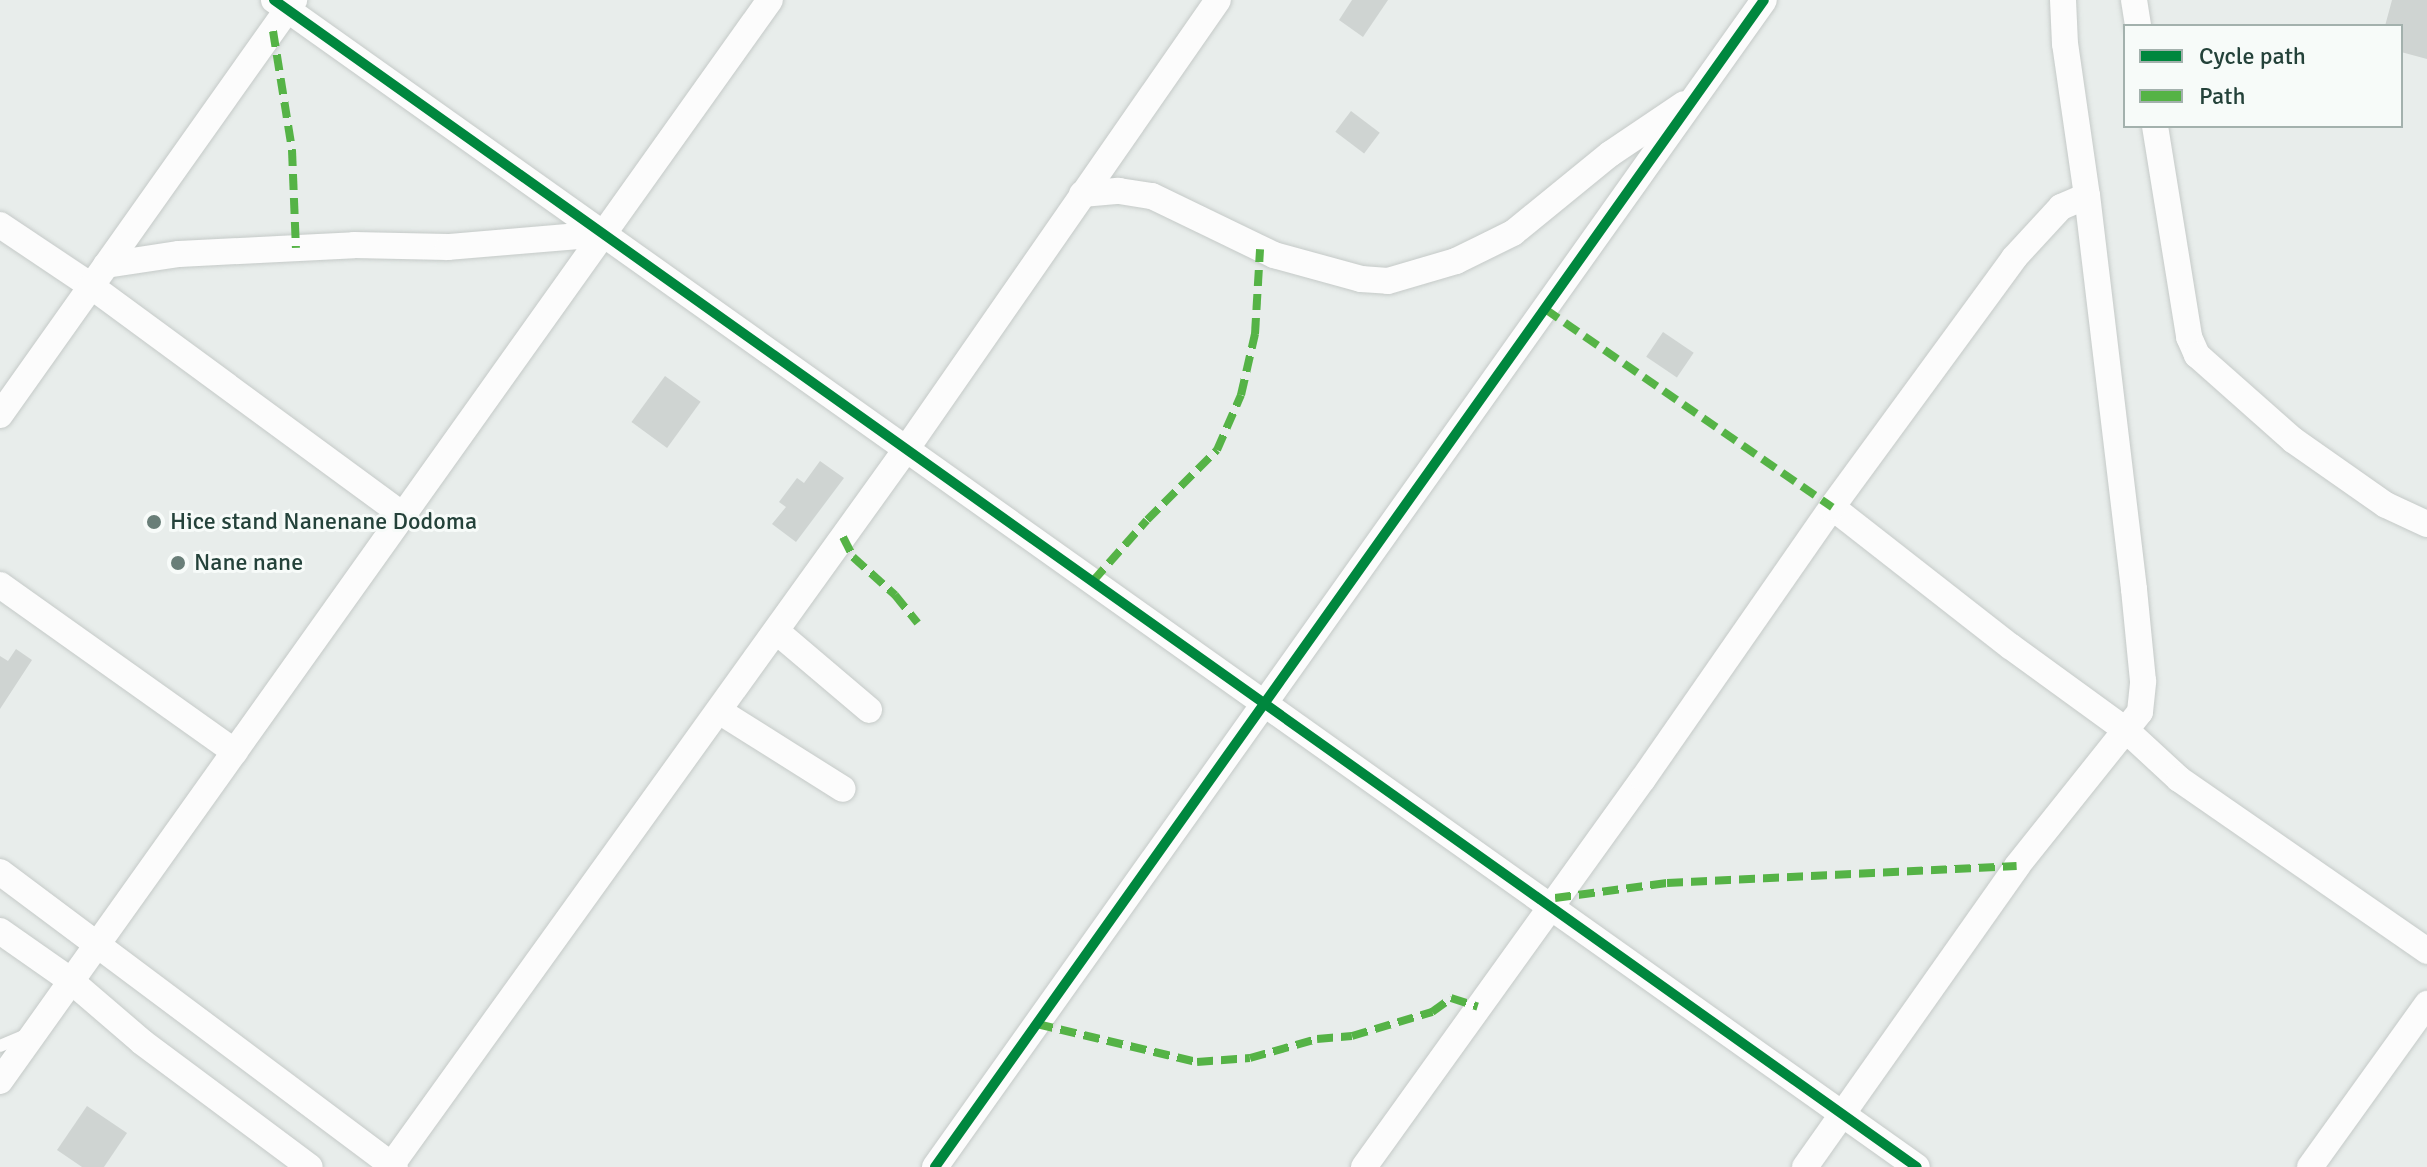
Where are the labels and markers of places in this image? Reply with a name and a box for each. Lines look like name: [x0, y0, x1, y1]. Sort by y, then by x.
place label: Hice stand Nanenane Dodoma: [170, 508, 477, 536]
marker: Hice stand Nanenane Dodoma: [145, 513, 163, 531]
place label: Nane nane: [194, 549, 303, 577]
marker: Nane nane: [169, 554, 187, 572]

